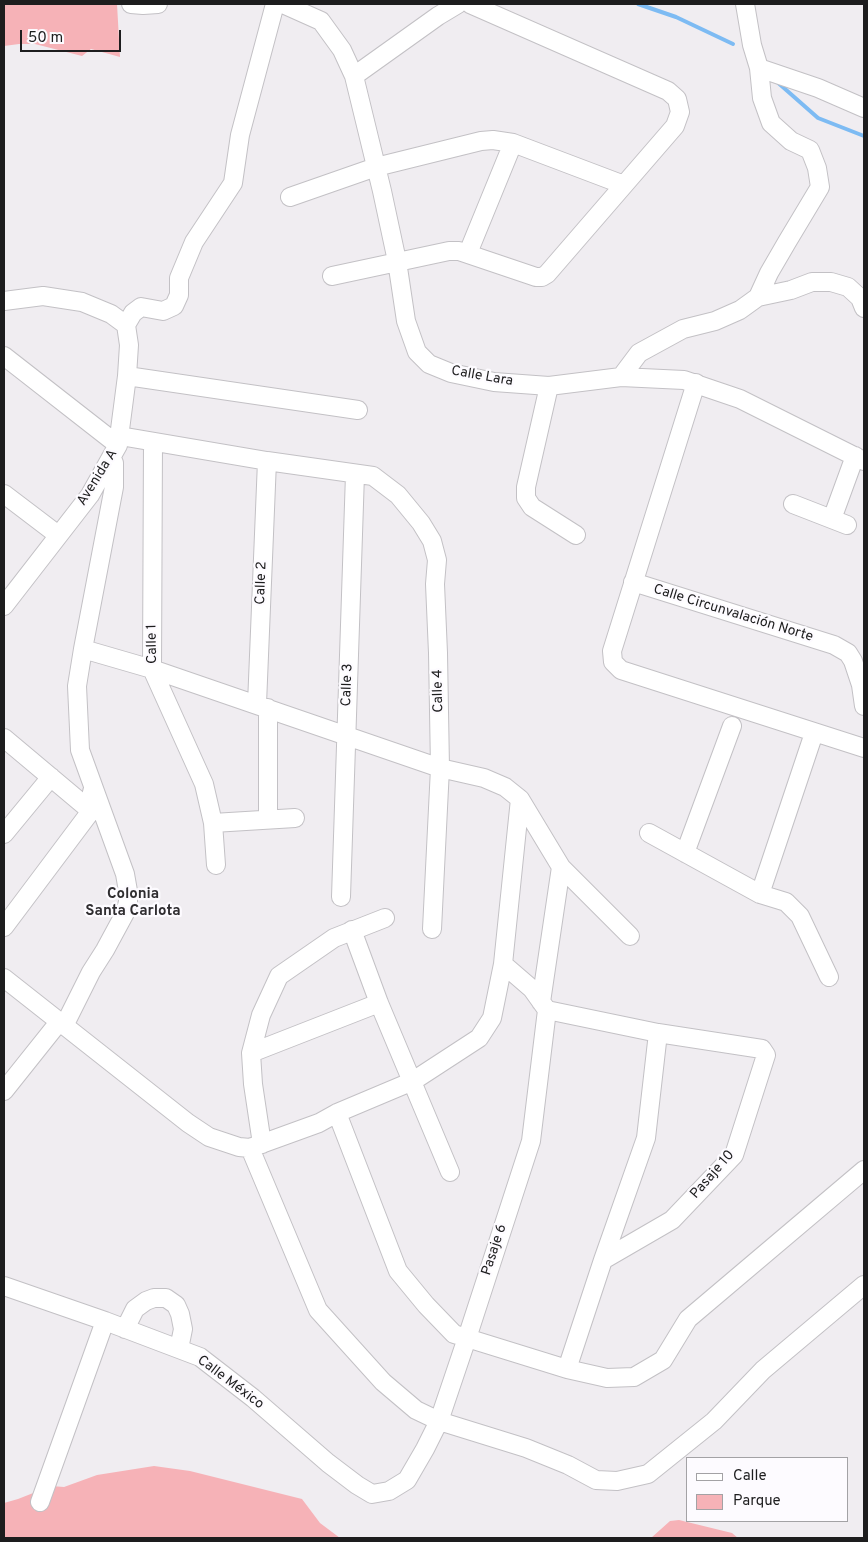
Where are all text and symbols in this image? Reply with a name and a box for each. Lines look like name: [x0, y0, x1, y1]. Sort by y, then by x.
scale bar: [22, 20, 124, 52]
text: 50 m: [28, 29, 63, 48]
street label: Calle Lara: [450, 363, 514, 391]
street label: Avenida A: [74, 447, 122, 509]
street label: Calle 2: [253, 561, 271, 605]
street label: Calle Circunvalación Norte: [651, 582, 815, 646]
street label: Calle 1: [144, 624, 162, 664]
street label: Calle 3: [339, 663, 357, 707]
street label: Calle 4: [430, 669, 448, 713]
district label: Colonia Santa Carlota: [85, 886, 181, 921]
street label: Pasaje 10: [687, 1147, 739, 1203]
street label: Pasaje 6: [479, 1222, 511, 1278]
street label: Calle México: [193, 1352, 267, 1414]
legend: [686, 1457, 848, 1522]
text: Calle: [733, 1467, 767, 1486]
text: Parque: [733, 1492, 781, 1511]

